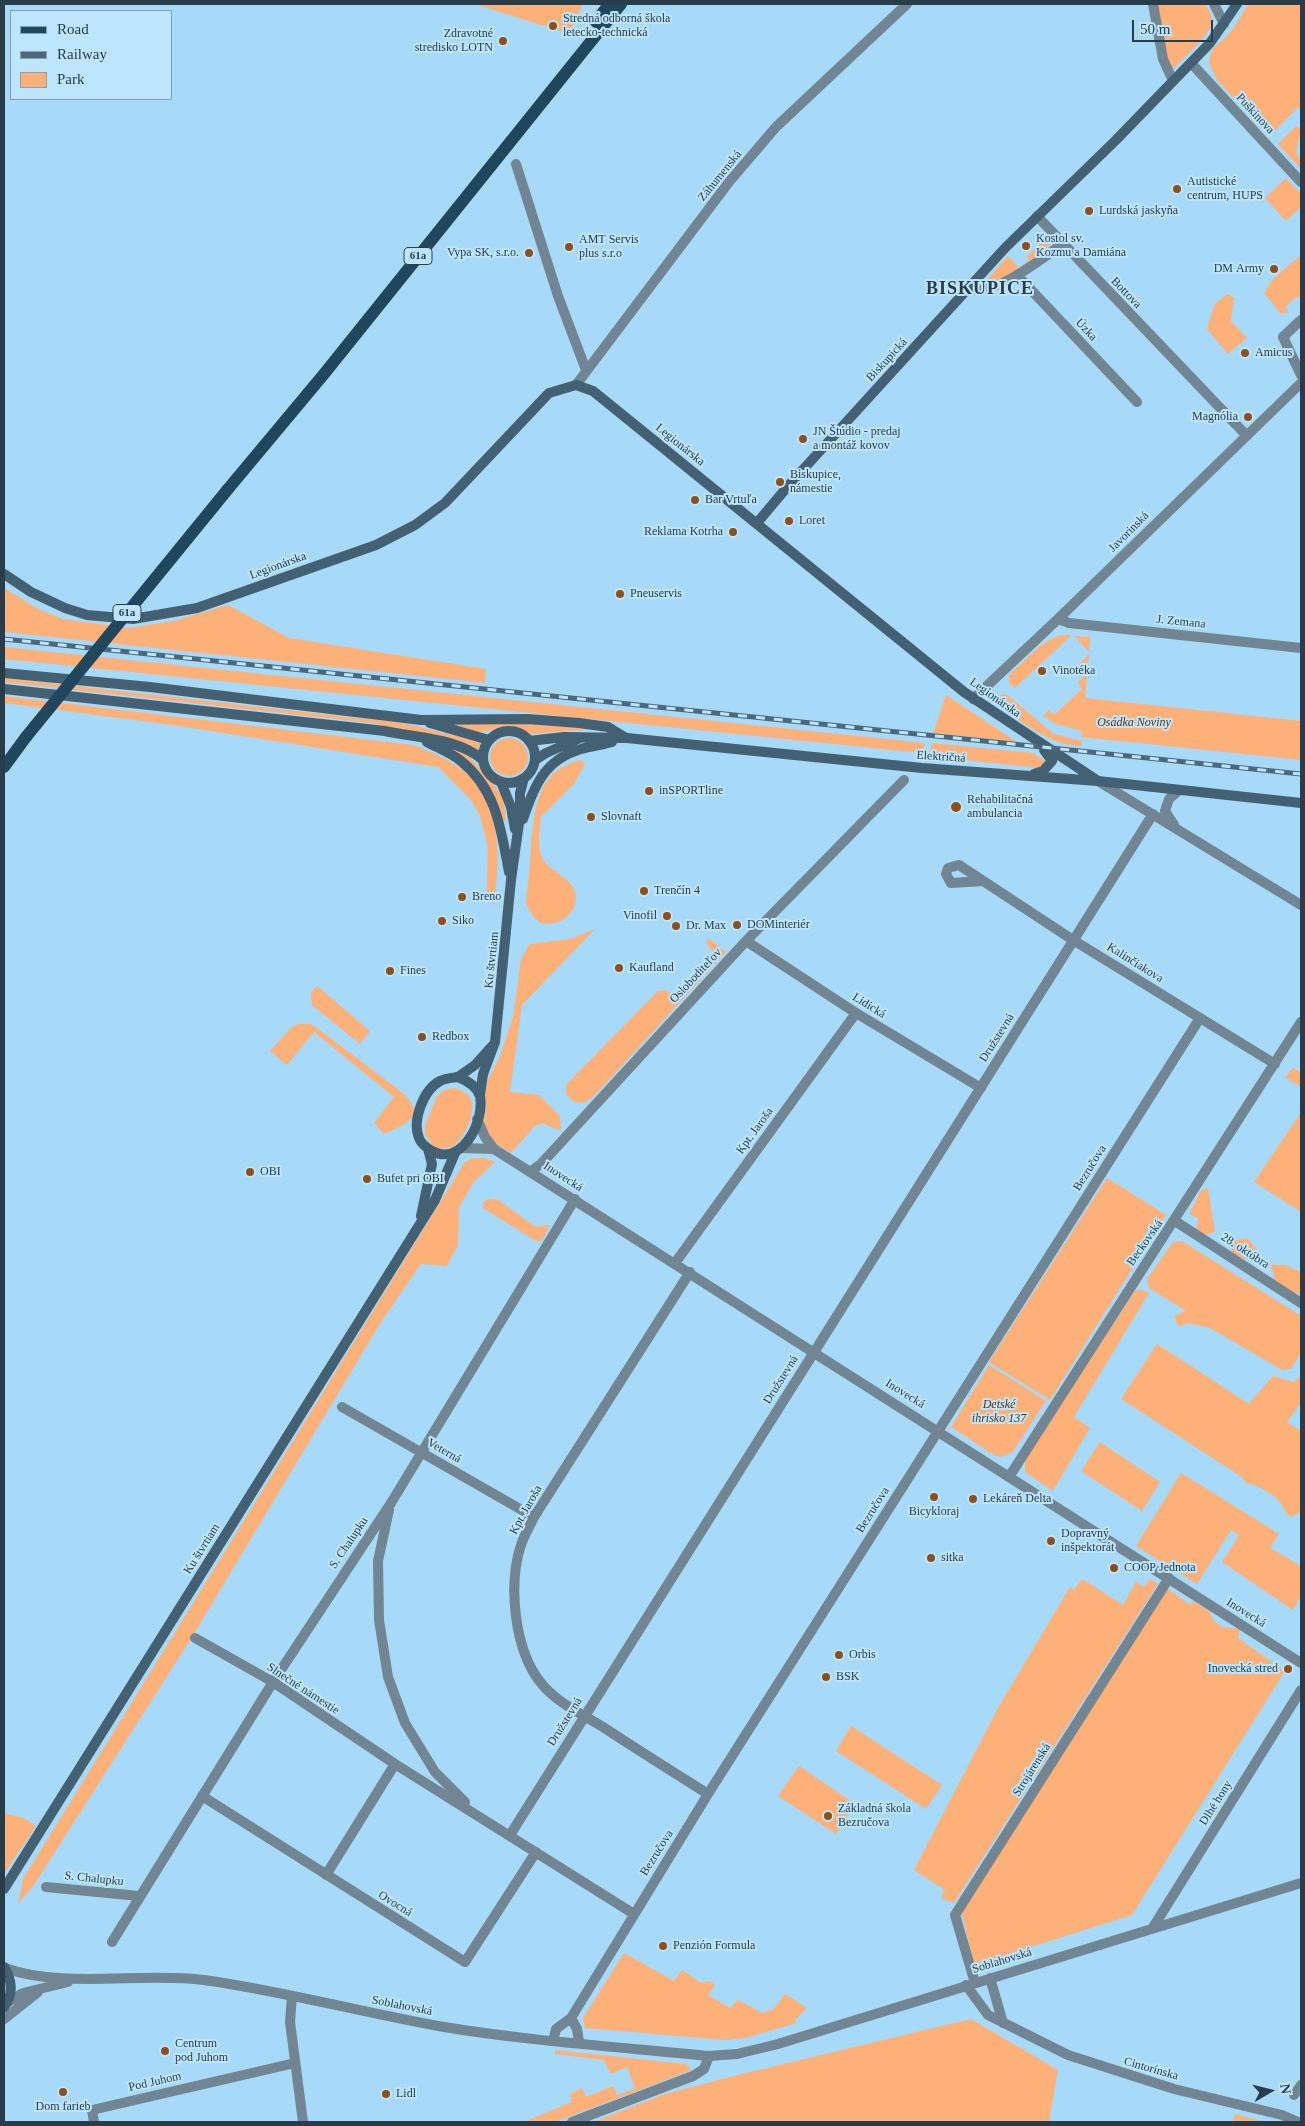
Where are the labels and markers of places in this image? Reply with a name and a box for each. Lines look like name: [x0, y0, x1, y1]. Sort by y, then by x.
place label: Stredná odborná škola letecko-technická: [563, 12, 670, 40]
marker: Stredná odborná škola letecko-technická: [547, 20, 559, 32]
place label: Zdravotné stredisko LOTN: [415, 27, 493, 55]
marker: Zdravotné stredisko LOTN: [497, 35, 509, 47]
place label: Autistické centrum, HUPS: [1187, 175, 1263, 203]
marker: Autistické centrum, HUPS: [1171, 183, 1183, 195]
place label: Lurdská jaskyňa: [1099, 204, 1178, 218]
marker: Lurdská jaskyňa: [1083, 205, 1095, 217]
place label: Kostol sv. Kozmu a Damiána: [1036, 232, 1126, 260]
place label: AMT Servis plus s.r.o: [579, 233, 639, 261]
marker: Kostol sv. Kozmu a Damiána: [1020, 240, 1032, 252]
marker: AMT Servis plus s.r.o: [563, 241, 575, 253]
place label: Vypa SK, s.r.o.: [447, 246, 519, 260]
marker: Vypa SK, s.r.o.: [523, 247, 535, 259]
place label: DM Army: [1214, 262, 1264, 276]
marker: DM Army: [1268, 263, 1280, 275]
place label: Amicus: [1255, 346, 1292, 360]
marker: Amicus: [1239, 347, 1251, 359]
place label: Magnólia: [1192, 410, 1238, 424]
marker: Magnólia: [1242, 411, 1254, 423]
place label: JN Štúdio - predaj a montáž kovov: [813, 425, 901, 453]
marker: JN Štúdio - predaj a montáž kovov: [797, 433, 809, 445]
place label: Biskupice, námestie: [790, 468, 841, 496]
marker: Biskupice, námestie: [774, 476, 786, 488]
place label: Bar Vrtuľa: [705, 493, 757, 507]
marker: Bar Vrtuľa: [689, 494, 701, 506]
place label: Loret: [799, 514, 825, 528]
marker: Loret: [783, 515, 795, 527]
place label: Reklama Kotrha: [644, 525, 723, 539]
marker: Reklama Kotrha: [727, 526, 739, 538]
place label: Pneuservis: [630, 587, 682, 601]
marker: Pneuservis: [614, 588, 626, 600]
place label: Vinotéka: [1052, 664, 1095, 678]
marker: Vinotéka: [1036, 665, 1048, 677]
place label: inSPORTline: [659, 784, 723, 798]
marker: inSPORTline: [643, 785, 655, 797]
place label: Rehabilitačná ambulancia: [967, 793, 1033, 821]
marker: Rehabilitačná ambulancia: [949, 800, 963, 814]
place label: Slovnaft: [601, 810, 642, 824]
marker: Slovnaft: [585, 811, 597, 823]
place label: Trenčín 4: [654, 884, 700, 898]
marker: Trenčín 4: [638, 885, 650, 897]
place label: Breno: [472, 890, 501, 904]
marker: Breno: [456, 891, 468, 903]
place label: Vinofil: [623, 909, 657, 923]
marker: Vinofil: [661, 910, 673, 922]
place label: Siko: [452, 914, 474, 928]
marker: Siko: [436, 915, 448, 927]
place label: DOMinteriér: [747, 918, 810, 932]
place label: Dr. Max: [686, 919, 726, 933]
marker: DOMinteriér: [731, 919, 743, 931]
marker: Dr. Max: [670, 920, 682, 932]
place label: Kaufland: [629, 961, 674, 975]
marker: Kaufland: [613, 962, 625, 974]
place label: Fines: [400, 964, 426, 978]
marker: Fines: [384, 965, 396, 977]
place label: Redbox: [432, 1030, 469, 1044]
marker: Redbox: [416, 1031, 428, 1043]
place label: OBI: [260, 1165, 281, 1179]
marker: OBI: [244, 1166, 256, 1178]
place label: Bufet pri OBI: [377, 1172, 444, 1186]
marker: Bufet pri OBI: [361, 1173, 373, 1185]
marker: Bicykloraj: [928, 1491, 940, 1503]
place label: Lekáreň Delta: [983, 1492, 1051, 1506]
marker: Lekáreň Delta: [967, 1493, 979, 1505]
place label: Bicykloraj: [909, 1505, 959, 1519]
place label: Dopravný inšpektorát: [1061, 1527, 1114, 1555]
marker: Dopravný inšpektorát: [1045, 1535, 1057, 1547]
place label: sitka: [941, 1551, 964, 1565]
marker: sitka: [925, 1552, 937, 1564]
place label: COOP Jednota: [1124, 1561, 1196, 1575]
marker: COOP Jednota: [1108, 1562, 1120, 1574]
place label: Orbis: [849, 1648, 876, 1662]
marker: Orbis: [833, 1649, 845, 1661]
place label: Inovecká stred: [1208, 1662, 1278, 1676]
marker: Inovecká stred: [1282, 1663, 1294, 1675]
place label: BSK: [836, 1670, 859, 1684]
marker: BSK: [820, 1671, 832, 1683]
place label: Základná škola Bezručova: [838, 1802, 911, 1830]
marker: Základná škola Bezručova: [822, 1810, 834, 1822]
place label: Penzión Formula: [673, 1939, 755, 1953]
marker: Penzión Formula: [657, 1940, 669, 1952]
place label: Centrum pod Juhom: [175, 2037, 228, 2065]
marker: Centrum pod Juhom: [159, 2045, 171, 2057]
marker: Dom farieb: [57, 2086, 69, 2098]
place label: Lidl: [396, 2087, 416, 2101]
marker: Lidl: [380, 2088, 392, 2100]
place label: Dom farieb: [36, 2100, 90, 2114]

